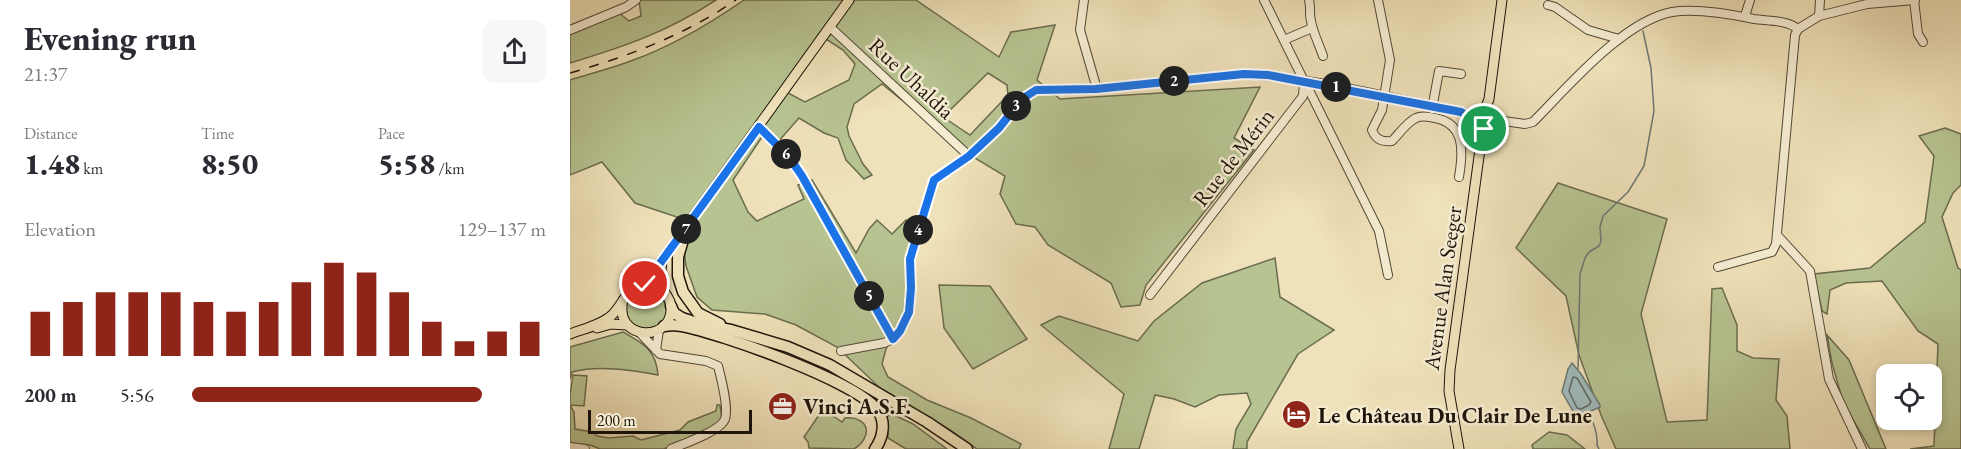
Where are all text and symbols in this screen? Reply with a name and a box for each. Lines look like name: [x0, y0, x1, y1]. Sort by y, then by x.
text: Evening run: [24, 17, 196, 60]
button: share: [483, 20, 546, 83]
street label: Rue Uhaldia: [863, 31, 961, 126]
text: 21:37: [24, 61, 67, 87]
pin: 2: [1159, 66, 1189, 96]
text: 2: [1170, 70, 1178, 91]
pin: 1: [1321, 72, 1351, 102]
text: 1: [1332, 76, 1340, 97]
pin: 3: [1001, 91, 1031, 121]
text: 3: [1012, 95, 1020, 116]
street label: Rue de Mérin: [1186, 102, 1281, 212]
pin: [1458, 103, 1509, 154]
icon: arrive: [1467, 112, 1500, 145]
text: Distance: [24, 123, 77, 144]
text: Time: [201, 123, 234, 144]
text: Pace: [378, 123, 405, 144]
pin: 6: [771, 139, 801, 169]
text: 6: [782, 143, 790, 164]
text: 1.48: [24, 144, 80, 183]
text: 8:50: [201, 144, 258, 183]
text: 5:58: [378, 144, 435, 183]
text: km: [80, 158, 103, 179]
text: /km: [435, 158, 465, 179]
street label: Avenue Alan Seeger: [1416, 203, 1468, 373]
pin: 7: [671, 214, 701, 244]
pin: 4: [903, 215, 933, 245]
text: Elevation: [24, 216, 96, 242]
text: 129–137 m: [458, 216, 546, 242]
text: 7: [682, 218, 690, 239]
text: 4: [914, 219, 922, 240]
pin: [619, 258, 670, 309]
icon: check: [628, 267, 661, 300]
pin: 5: [854, 281, 884, 311]
text: 5: [865, 285, 873, 306]
map controls: [1876, 364, 1942, 430]
button: locate: [1876, 364, 1942, 430]
text: 200 m: [24, 382, 77, 408]
text: 5:56: [120, 382, 154, 408]
office icon: Vinci A.S.F.: [766, 390, 798, 422]
place label: Vinci A.S.F.: [803, 392, 911, 421]
hotel icon: Le Château Du Clair De Lune: [1281, 399, 1313, 431]
place label: Le Château Du Clair De Lune: [1318, 401, 1592, 430]
scale bar: [588, 407, 752, 434]
text: 200 m: [597, 410, 636, 431]

